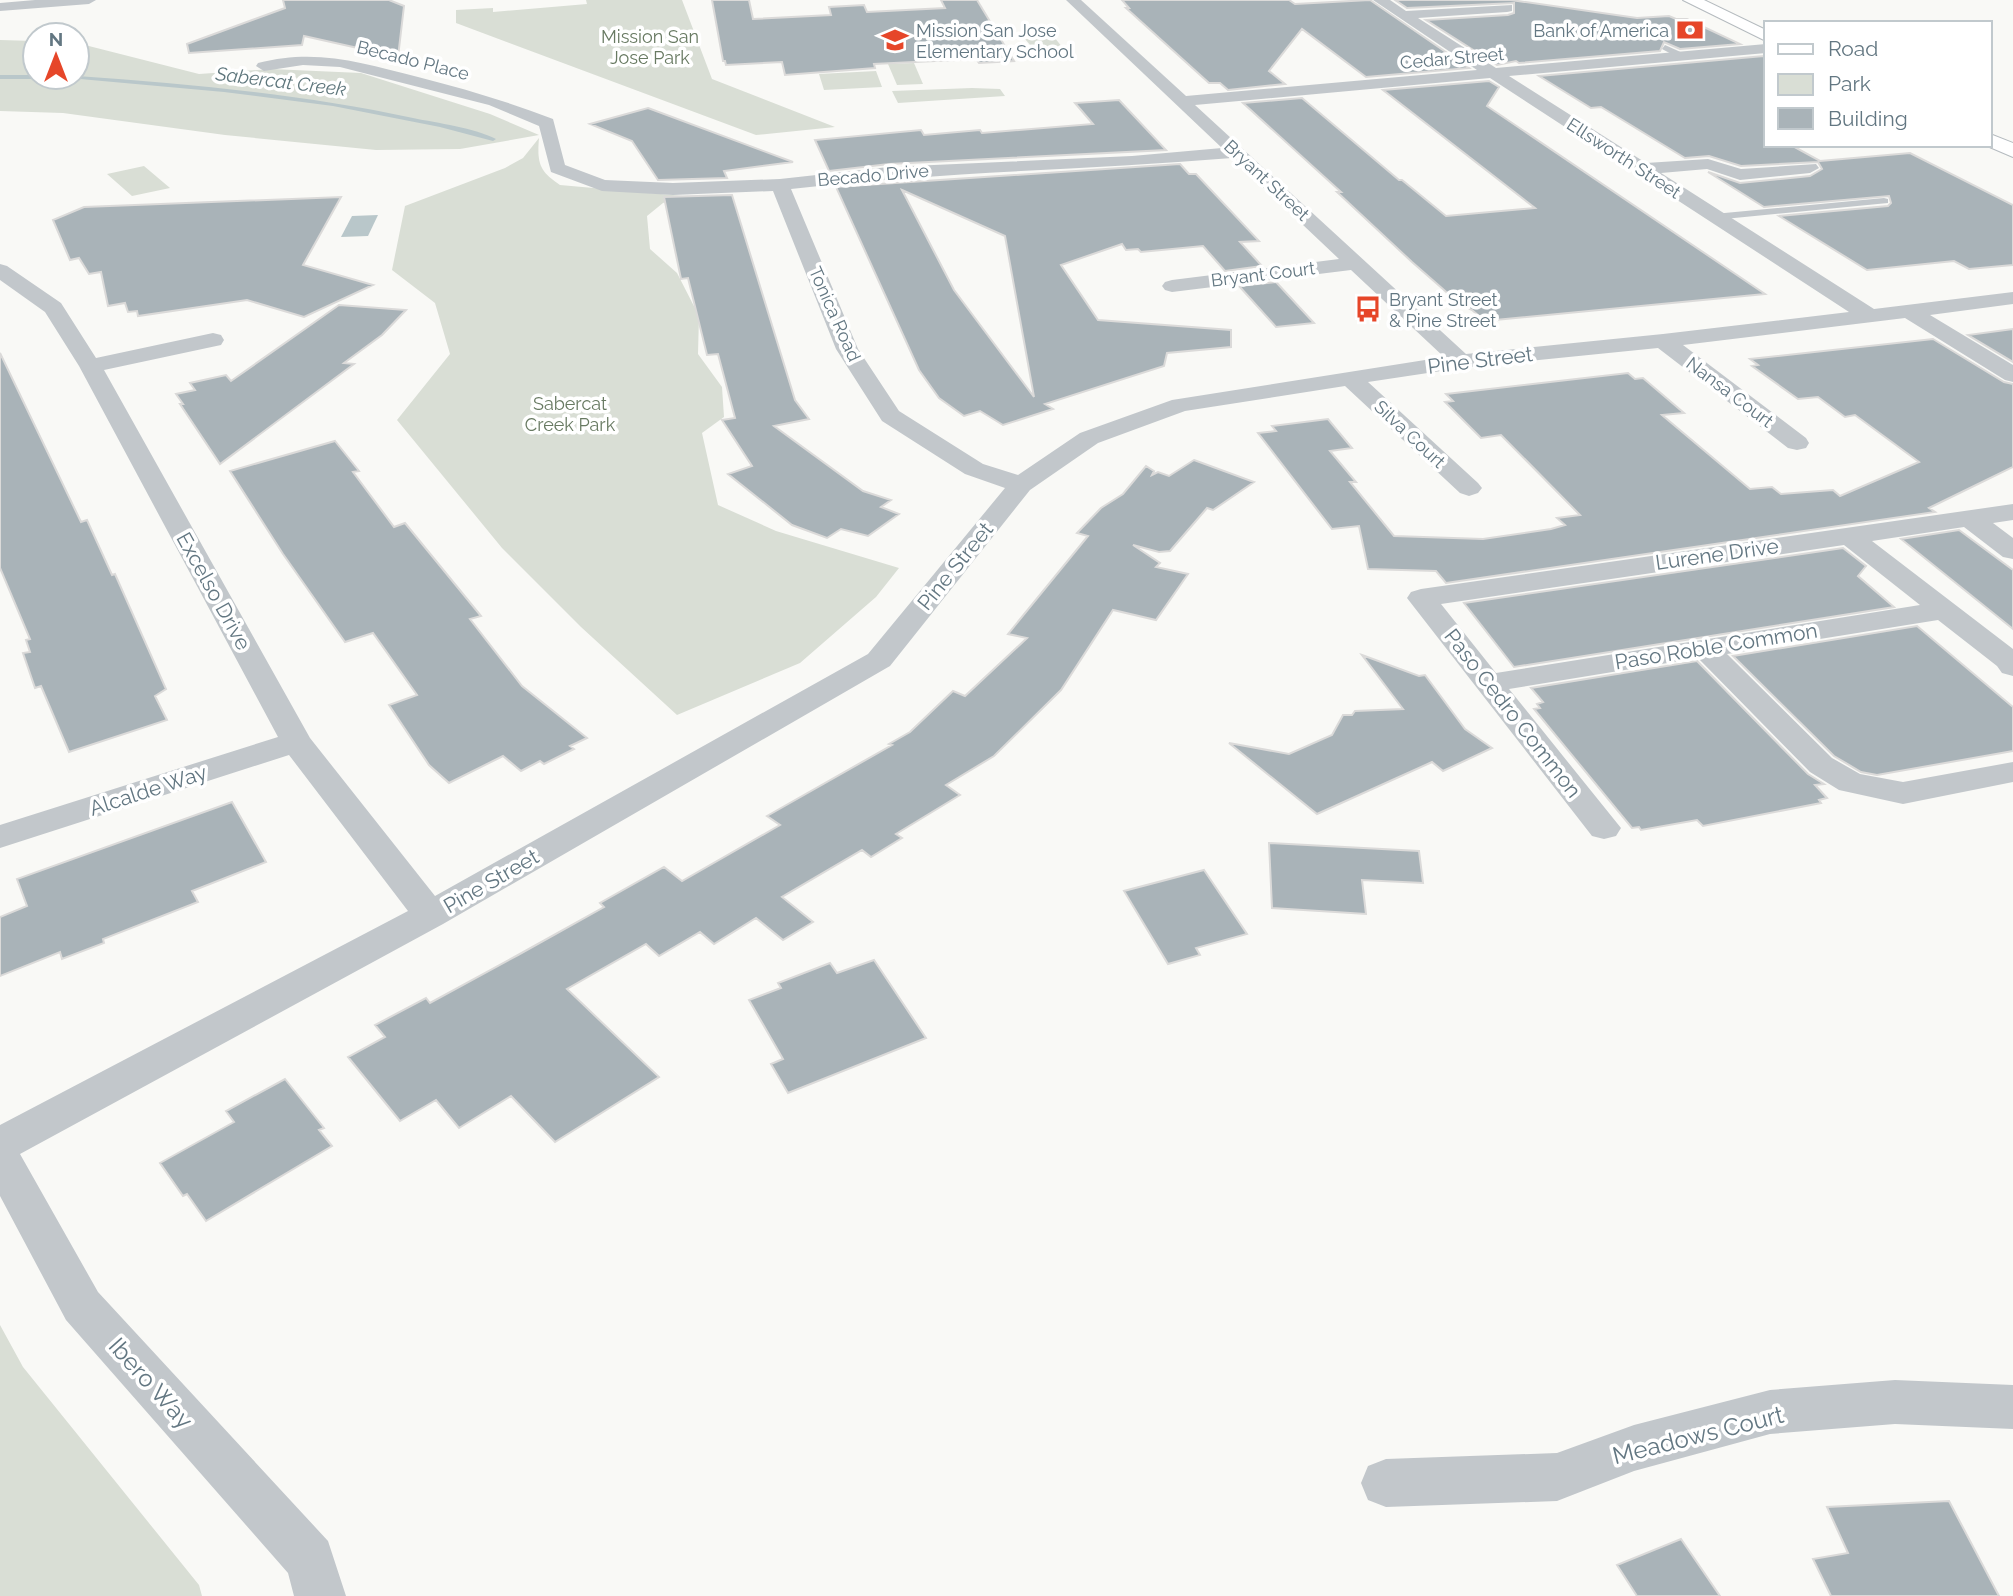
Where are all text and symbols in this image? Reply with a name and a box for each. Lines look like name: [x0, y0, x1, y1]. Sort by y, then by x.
bank icon: Bank of America: [1675, 15, 1705, 45]
place label: Mission San Jose Elementary School: [916, 20, 1074, 62]
place label: Bank of America: [1533, 20, 1669, 41]
north arrow: [21, 21, 91, 91]
legend: [1764, 21, 1992, 147]
school or university icon: Mission San Jose Elementary School: [880, 25, 910, 55]
park label: Mission San Jose Park: [601, 26, 699, 68]
text: N: [49, 28, 63, 50]
street label: Becado Place: [355, 36, 472, 84]
text: Road: [1828, 36, 1878, 61]
street label: Cedar Street: [1399, 43, 1505, 73]
water label: Sabercat Creek: [213, 62, 348, 100]
text: Park: [1828, 71, 1871, 96]
text: Building: [1828, 106, 1908, 131]
street label: Ellsworth Street: [1563, 113, 1685, 203]
street label: Bryant Street: [1220, 135, 1314, 225]
street label: Becado Drive: [816, 160, 930, 190]
street label: Bryant Court: [1210, 257, 1316, 291]
street label: Tonica Road: [805, 263, 865, 365]
place label: Bryant Street & Pine Street: [1389, 289, 1498, 331]
bus stop icon: Bryant Street & Pine Street: [1353, 294, 1383, 324]
street label: Pine Street: [1426, 341, 1534, 379]
street label: Nansa Court: [1682, 353, 1778, 431]
park label: Sabercat Creek Park: [525, 393, 616, 435]
street label: Silva Court: [1370, 396, 1450, 472]
street label: Pine Street: [912, 517, 998, 615]
street label: Excelso Drive: [171, 528, 257, 654]
street label: Lurene Drive: [1654, 533, 1780, 575]
street label: Paso Roble Common: [1613, 618, 1819, 674]
street label: Paso Cedro Common: [1439, 624, 1587, 802]
street label: Alcalde Way: [86, 759, 210, 821]
street label: Pine Street: [439, 844, 543, 918]
street label: Ibero Way: [103, 1332, 199, 1434]
street label: Meadows Court: [1610, 1400, 1786, 1470]

